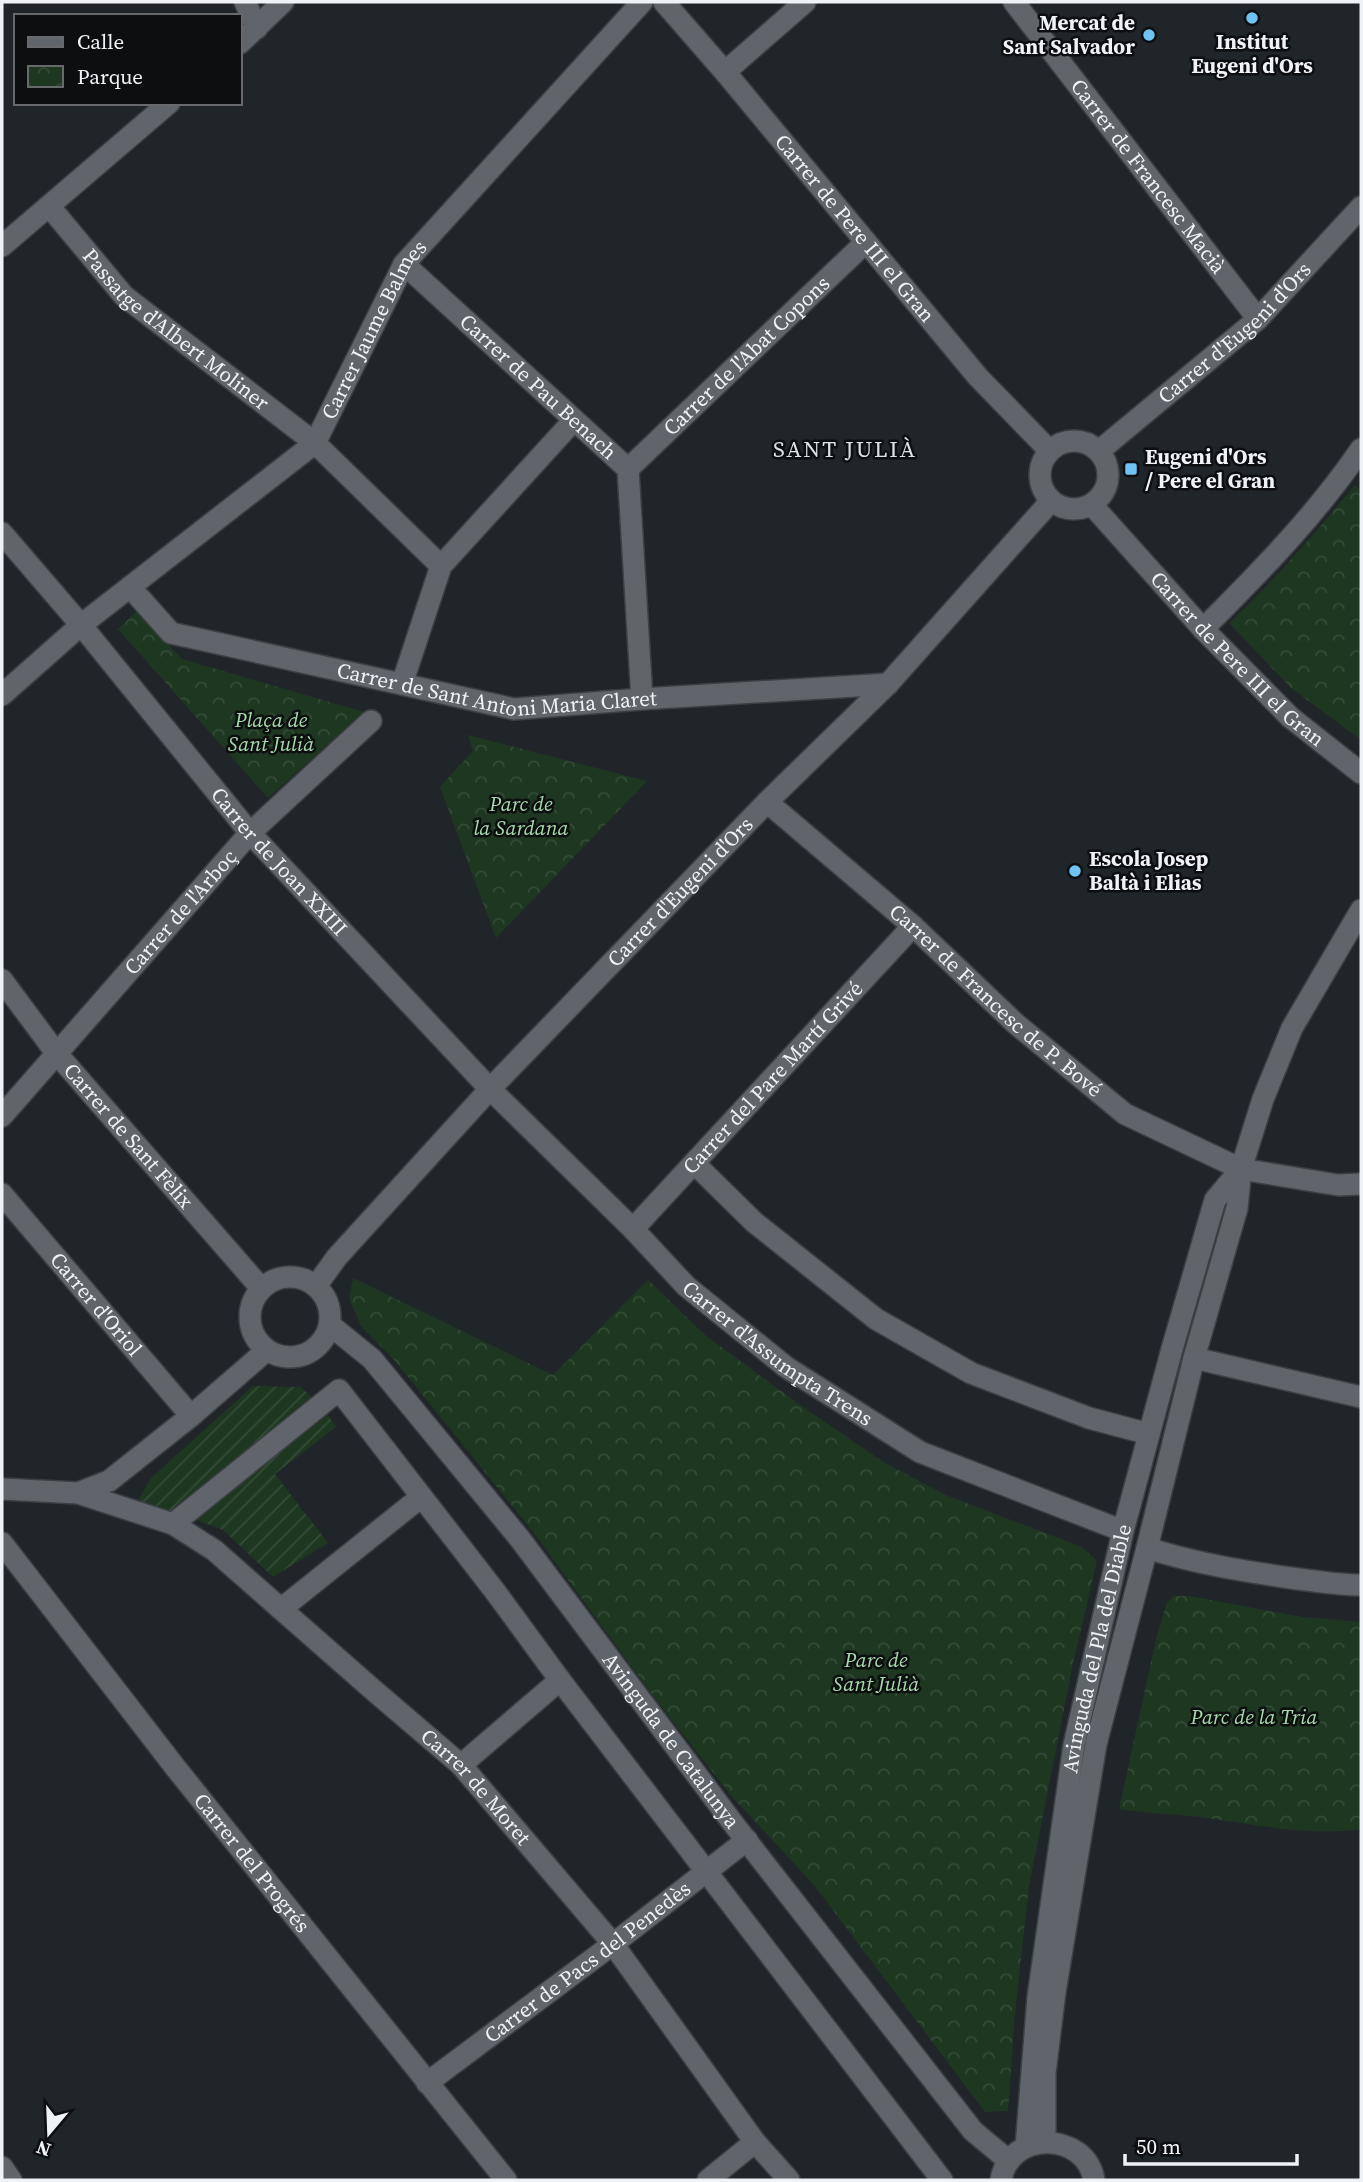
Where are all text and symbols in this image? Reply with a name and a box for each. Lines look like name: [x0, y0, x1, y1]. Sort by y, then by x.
place label: Mercat de Sant Salvador: [1003, 8, 1135, 61]
marker: Institut Eugeni d'Ors: [1244, 10, 1260, 26]
legend: [14, 14, 242, 105]
text: Calle: [77, 27, 124, 56]
marker: Mercat de Sant Salvador: [1141, 27, 1157, 43]
place label: Institut Eugeni d'Ors: [1191, 27, 1313, 80]
text: Parque: [77, 62, 143, 91]
street label: Carrer de Francesc Macià: [1064, 73, 1233, 280]
street label: Carrer de Pere III el Gran: [768, 128, 942, 329]
street label: Carrer Jaume Balmes: [314, 233, 433, 424]
street label: Passatge d'Albert Moliner: [76, 242, 276, 417]
street label: Carrer d'Eugeni d'Ors: [1152, 255, 1317, 410]
street label: Carrer de l'Abat Copons: [657, 269, 836, 442]
street label: Carrer de Pau Benach: [454, 307, 624, 466]
district label: SANT JULIÀ: [773, 433, 917, 465]
place label: Eugeni d'Ors / Pere el Gran: [1145, 442, 1275, 495]
marker: Eugeni d'Ors / Pere el Gran: [1123, 461, 1139, 477]
street label: Carrer de Pere III el Gran: [1144, 565, 1331, 753]
street label: Carrer de Sant Antoni Maria Claret: [334, 655, 658, 723]
park label: Plaça de Sant Julià: [228, 705, 314, 758]
street label: Carrer de Joan XXIII: [205, 781, 354, 942]
park label: Parc de la Sardana: [473, 789, 569, 842]
street label: Carrer d'Eugeni d'Ors: [601, 810, 759, 973]
street label: Carrer de l'Arboç: [117, 843, 243, 981]
place label: Escola Josep Baltà i Elias: [1089, 844, 1209, 897]
marker: Escola Josep Baltà i Elias: [1067, 863, 1083, 879]
street label: Carrer de Francesc de P. Bové: [883, 897, 1109, 1103]
street label: Carrer del Pare Martí Grivé: [676, 975, 869, 1180]
street label: Carrer de Sant Fèlix: [57, 1057, 200, 1215]
street label: Carrer d'Oriol: [44, 1246, 149, 1362]
street label: Carrer d'Assumpta Trens: [676, 1274, 879, 1432]
street label: Avinguda del Pla del Diable: [1055, 1521, 1138, 1775]
park label: Parc de Sant Julià: [833, 1645, 919, 1698]
street label: Avinguda de Catalunya: [596, 1646, 747, 1835]
park label: Parc de la Tria: [1190, 1702, 1318, 1731]
street label: Carrer de Moret: [415, 1722, 538, 1851]
street label: Carrer del Progrés: [187, 1787, 317, 1939]
street label: Carrer de Pacs del Penedès: [478, 1874, 697, 2049]
north arrow: [14, 2098, 84, 2168]
scale bar: [1125, 2122, 1296, 2166]
text: 50 m: [1136, 2132, 1181, 2161]
text: N: [33, 2134, 54, 2164]

